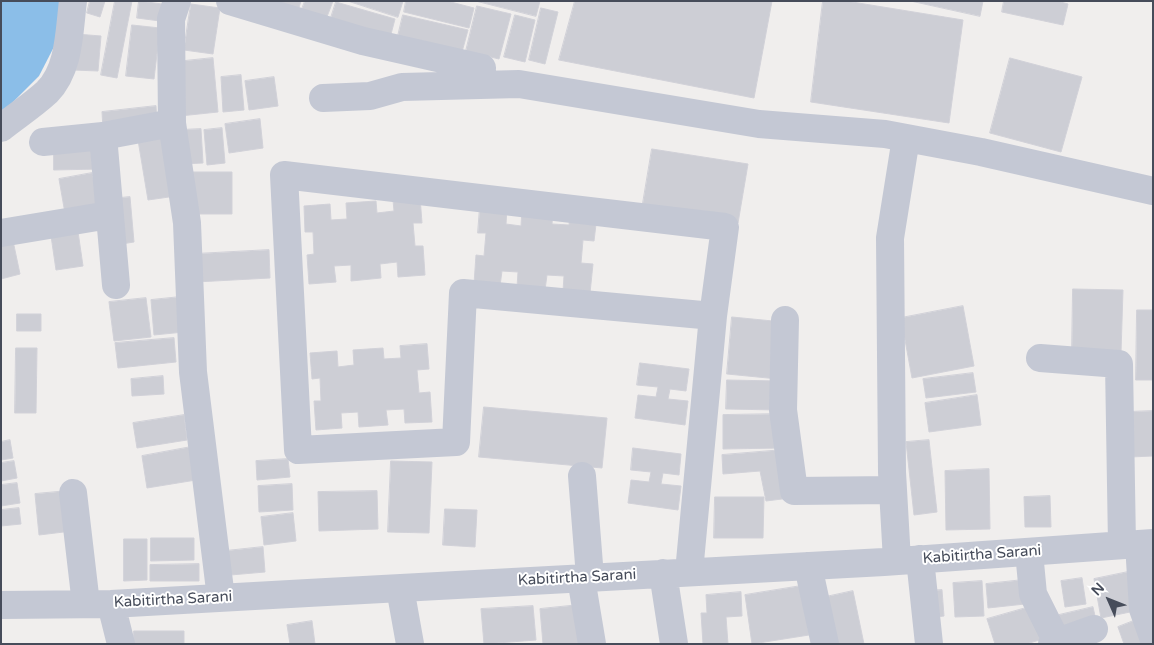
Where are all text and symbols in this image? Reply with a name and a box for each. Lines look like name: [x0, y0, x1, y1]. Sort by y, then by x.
street label: Kabitirtha Sarani: [922, 542, 1042, 568]
street label: Kabitirtha Sarani: [517, 566, 637, 590]
north arrow: [1084, 575, 1134, 625]
text: N: [1088, 579, 1108, 599]
street label: Kabitirtha Sarani: [113, 588, 233, 612]

